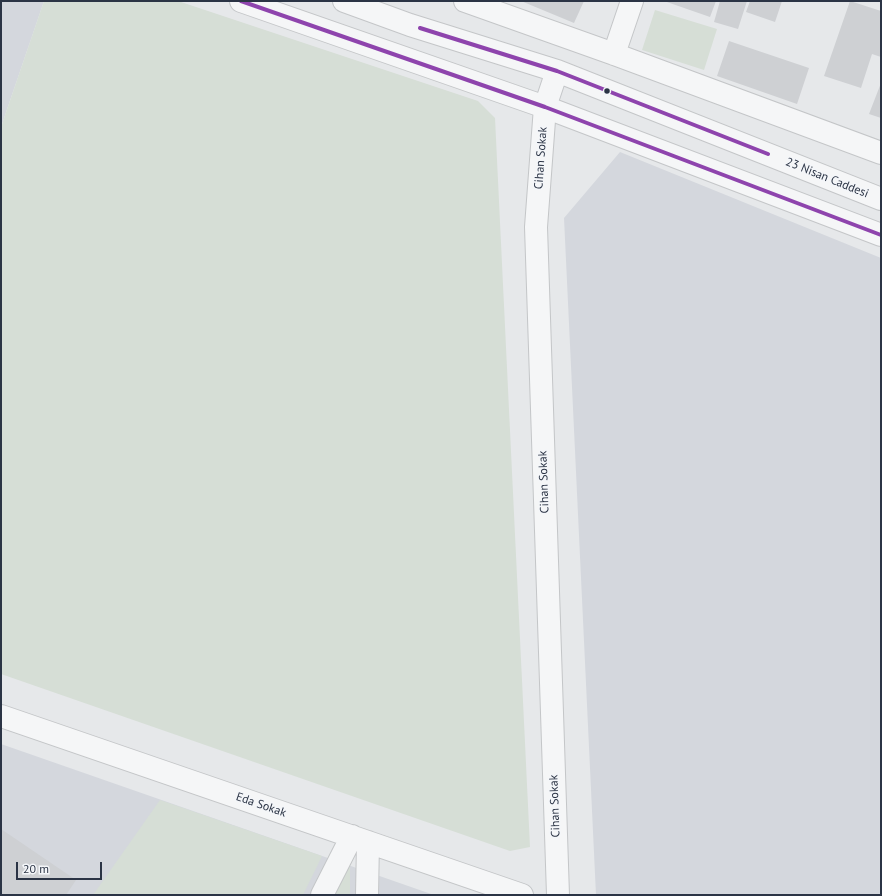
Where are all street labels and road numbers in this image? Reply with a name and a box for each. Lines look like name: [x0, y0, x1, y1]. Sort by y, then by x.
street label: Cihan Sokak: [532, 126, 550, 190]
street label: 23 Nisan Caddesi: [783, 155, 871, 201]
street label: Cihan Sokak: [536, 450, 552, 514]
street label: Cihan Sokak: [547, 774, 563, 838]
street label: Eda Sokak: [234, 790, 288, 820]

